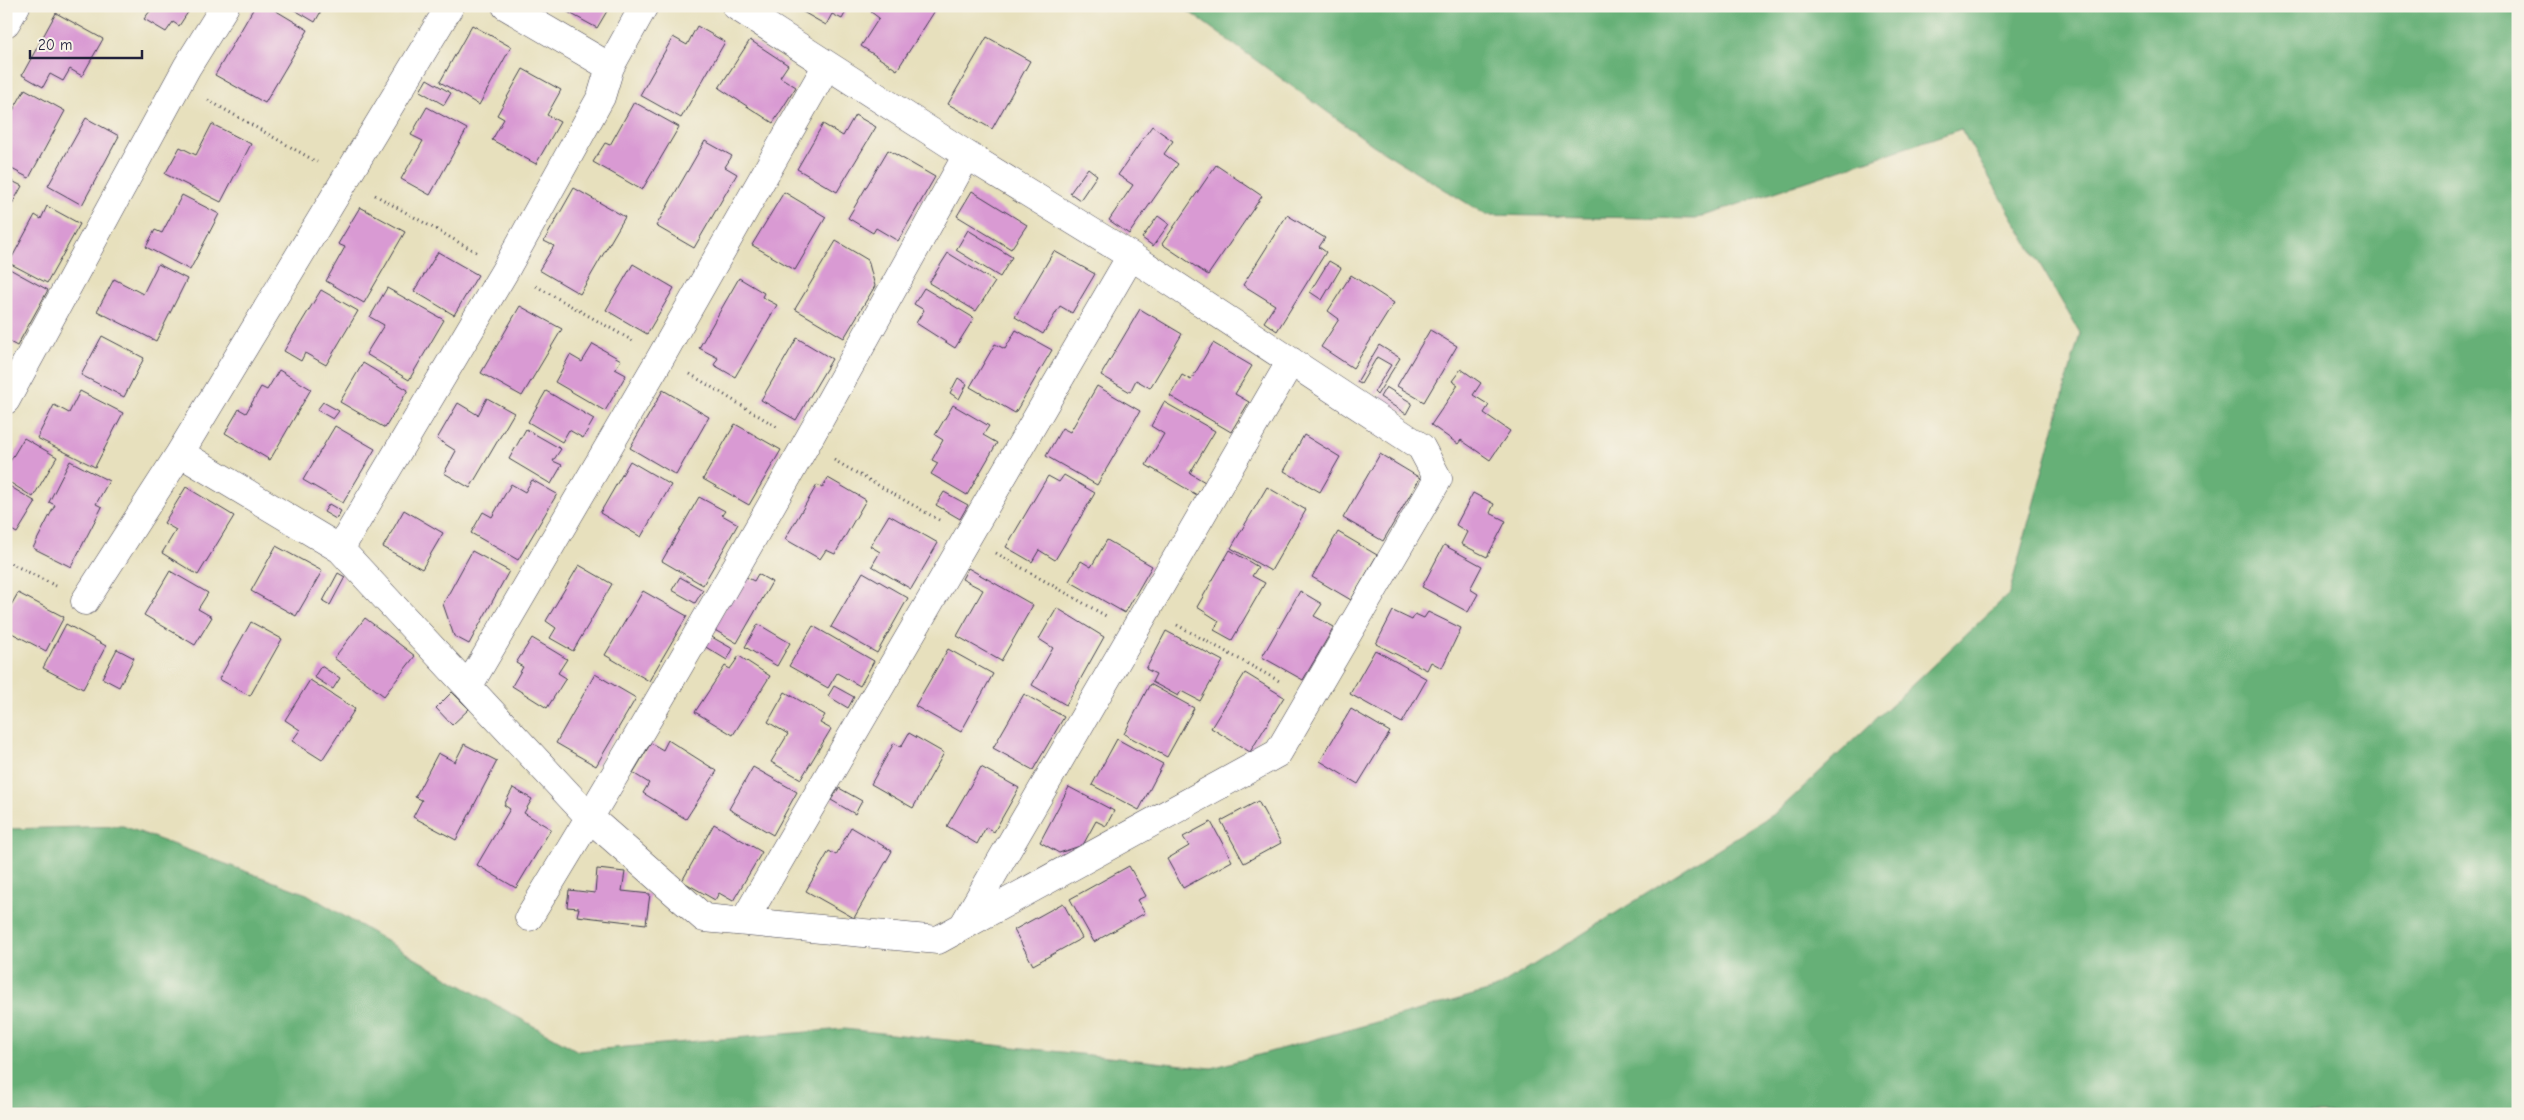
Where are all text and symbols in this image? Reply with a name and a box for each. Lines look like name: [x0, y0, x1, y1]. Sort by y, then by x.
scale bar: [30, 28, 142, 60]
text: 20 m: [38, 36, 72, 54]

